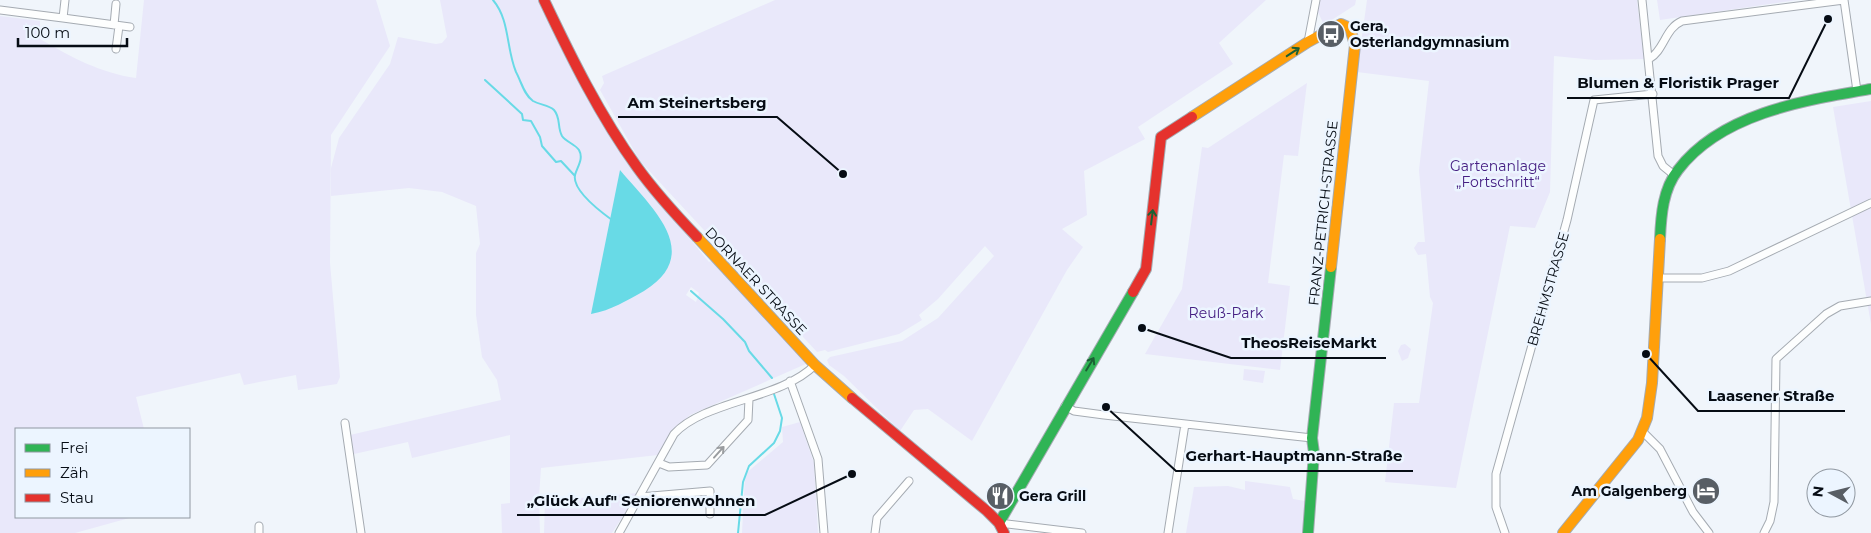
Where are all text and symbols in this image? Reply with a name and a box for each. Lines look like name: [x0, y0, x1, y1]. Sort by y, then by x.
scale bar: [18, 15, 126, 47]
place label: Gera, Osterlandgymnasium: [1350, 17, 1509, 51]
bus stop icon: Gera, Osterlandgymnasium: [1316, 19, 1346, 49]
text: 100 m: [25, 23, 70, 42]
one-way arrow: [1285, 47, 1299, 57]
callout: Blumen & Floristik Prager: [1567, 68, 1789, 98]
text: Blumen & Floristik Prager: [1577, 73, 1779, 92]
callout: Am Steinertsberg: [618, 87, 777, 117]
text: Am Steinertsberg: [626, 93, 767, 112]
street label: FRANZ-PETRICH-STRASSE: [1304, 120, 1342, 306]
park label: Gartenanlage „Fortschritt“: [1450, 157, 1546, 191]
one-way arrow: [1147, 210, 1157, 226]
street label: DORNAER STRASSE: [701, 223, 811, 339]
street label: BREHMSTRASSE: [1523, 230, 1573, 348]
park label: Reuß-Park: [1189, 304, 1264, 322]
callout: TheosReiseMarkt: [1231, 328, 1386, 358]
text: TheosReiseMarkt: [1241, 333, 1377, 352]
one-way arrow: [1086, 358, 1096, 372]
callout: Laasener Straße: [1698, 381, 1845, 411]
text: Laasener Straße: [1708, 386, 1834, 405]
legend: [15, 428, 190, 518]
text: Frei: [60, 438, 88, 457]
callout: Gerhart-Hauptmann-Straße: [1176, 441, 1413, 471]
one-way arrow: [713, 446, 725, 459]
text: Gerhart-Hauptmann-Straße: [1186, 446, 1402, 465]
text: Zäh: [60, 463, 89, 482]
north arrow: [1806, 468, 1856, 518]
hotel icon: Am Galgenberg: [1691, 476, 1721, 506]
restaurant icon: Gera Grill: [985, 481, 1015, 511]
place label: Am Galgenberg: [1570, 482, 1687, 500]
callout: „Glück Auf" Seniorenwohnen: [517, 485, 765, 515]
text: N: [1808, 485, 1828, 498]
place label: Gera Grill: [1019, 487, 1086, 505]
text: Stau: [60, 488, 94, 507]
text: „Glück Auf" Seniorenwohnen: [527, 491, 755, 510]

